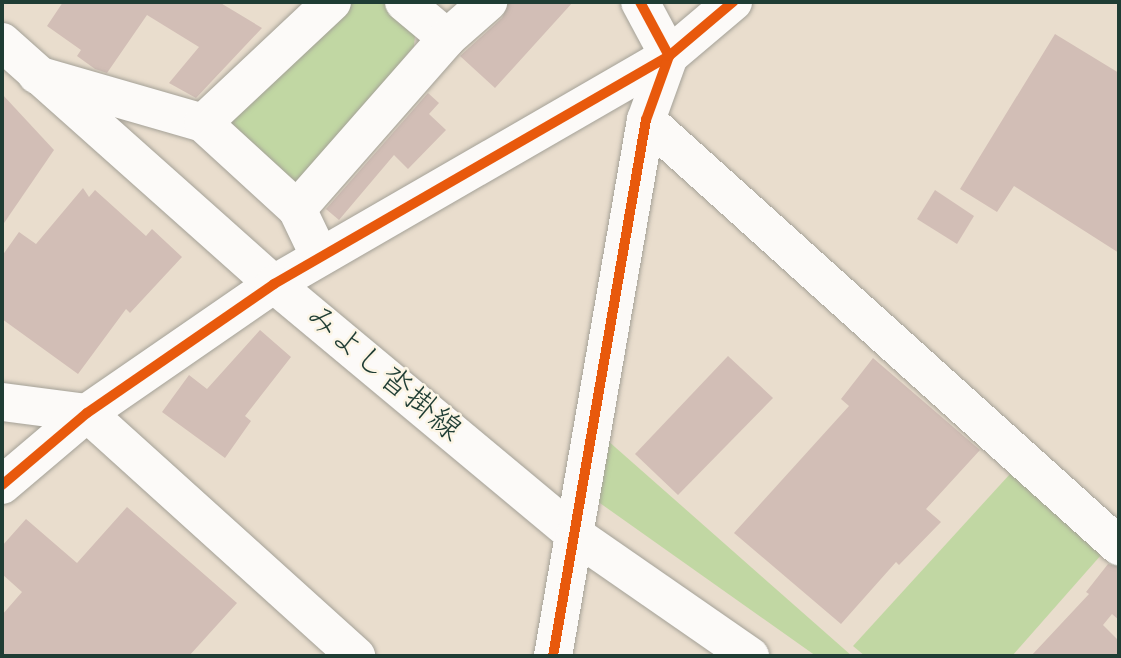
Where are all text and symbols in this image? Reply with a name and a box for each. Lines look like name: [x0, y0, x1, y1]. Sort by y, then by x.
street label: みよし沓掛線: [296, 299, 468, 451]

